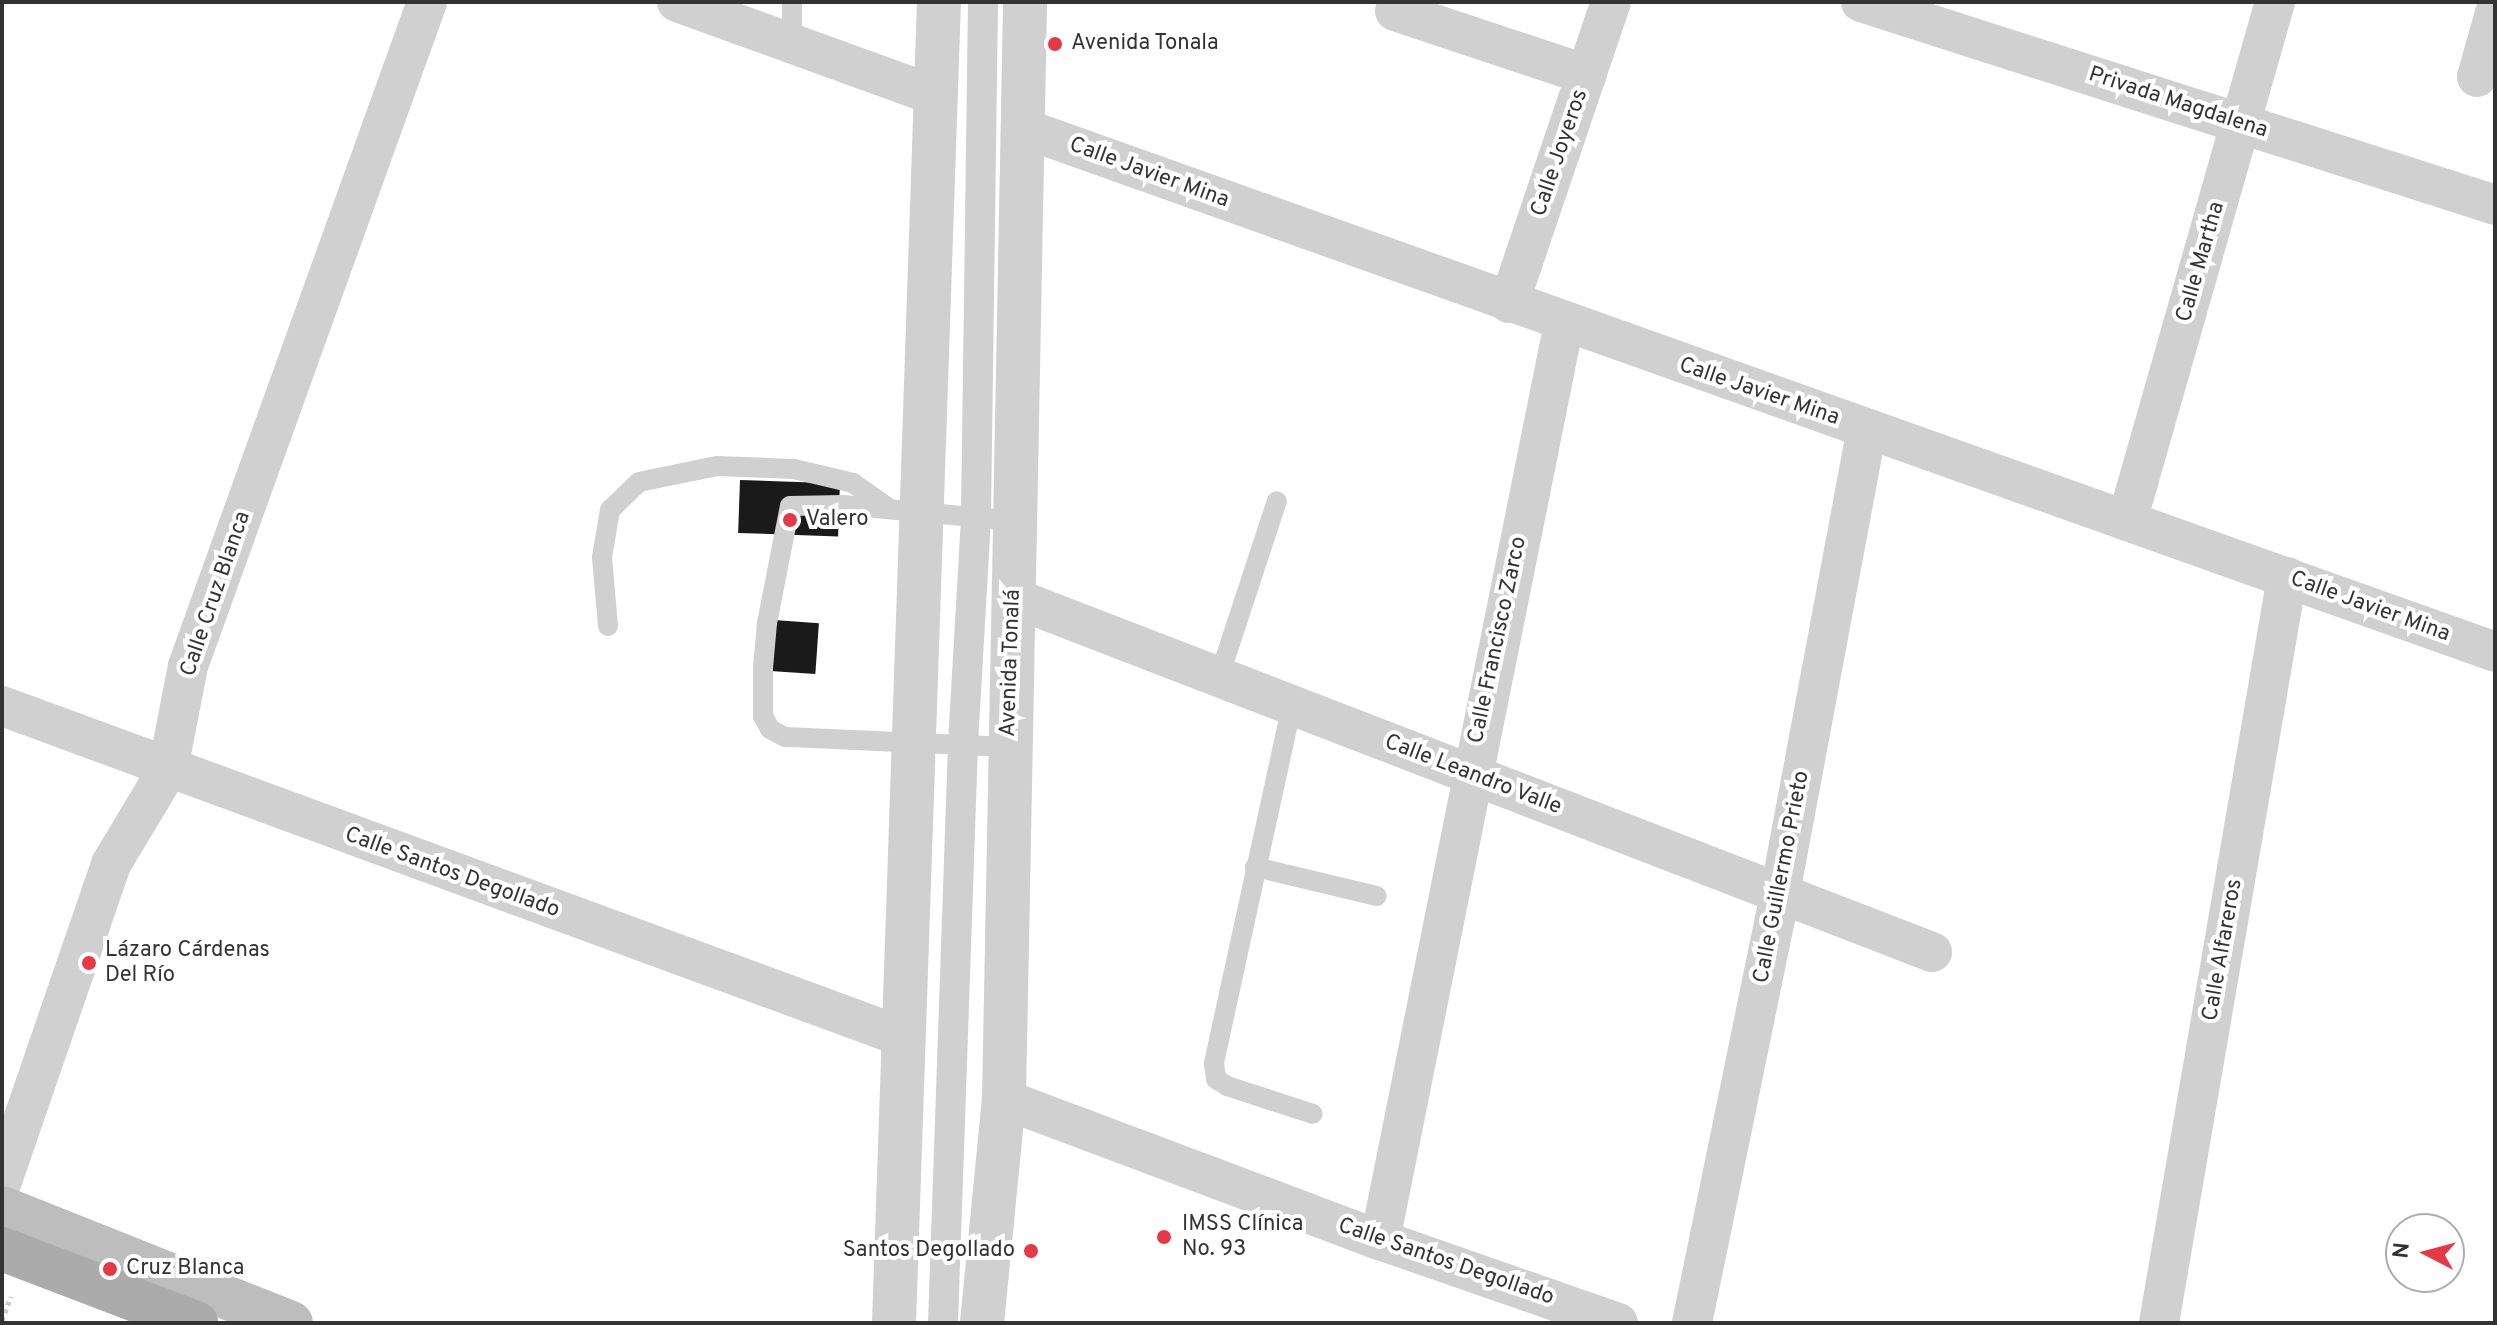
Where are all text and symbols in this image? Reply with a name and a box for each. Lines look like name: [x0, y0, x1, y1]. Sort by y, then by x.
place label: Avenida Tonala: [1071, 31, 1220, 57]
marker: Avenida Tonala: [1046, 35, 1064, 53]
street label: Privada Magdalena: [2085, 62, 2271, 144]
street label: Calle Joyeros: [1526, 86, 1594, 220]
street label: Calle Javier Mina: [1066, 132, 1232, 214]
street label: Calle Martha: [2171, 199, 2231, 325]
street label: Calle Javier Mina: [1675, 352, 1843, 432]
place label: Valero: [806, 507, 868, 533]
street label: Calle Cruz Blanca: [175, 508, 257, 680]
marker: Valero: [781, 511, 799, 529]
street label: Calle Francisco Zarco: [1463, 534, 1533, 746]
street label: Calle Javier Mina: [2287, 566, 2453, 648]
street label: Avenida Tonalá: [995, 588, 1027, 738]
street label: Calle Leandro Valle: [1380, 729, 1566, 821]
street label: Calle Guillermo Prieto: [1748, 769, 1816, 985]
street label: Calle Santos Degollado: [341, 822, 563, 924]
street label: Calle Alfareros: [2197, 877, 2249, 1023]
place label: Lázaro Cárdenas Del Río: [105, 937, 270, 988]
marker: Lázaro Cárdenas Del Río: [80, 954, 98, 972]
place label: IMSS Clínica No. 93: [1182, 1211, 1303, 1262]
street label: Calle Santos Degollado: [1335, 1213, 1557, 1311]
north arrow: [2385, 1213, 2465, 1293]
marker: IMSS Clínica No. 93: [1153, 1226, 1175, 1248]
place label: Santos Degollado: [843, 1238, 1015, 1264]
text: N: [2388, 1241, 2417, 1260]
marker: Santos Degollado: [1022, 1242, 1040, 1260]
place label: Cruz Blanca: [126, 1256, 244, 1282]
marker: Cruz Blanca: [101, 1260, 119, 1278]

